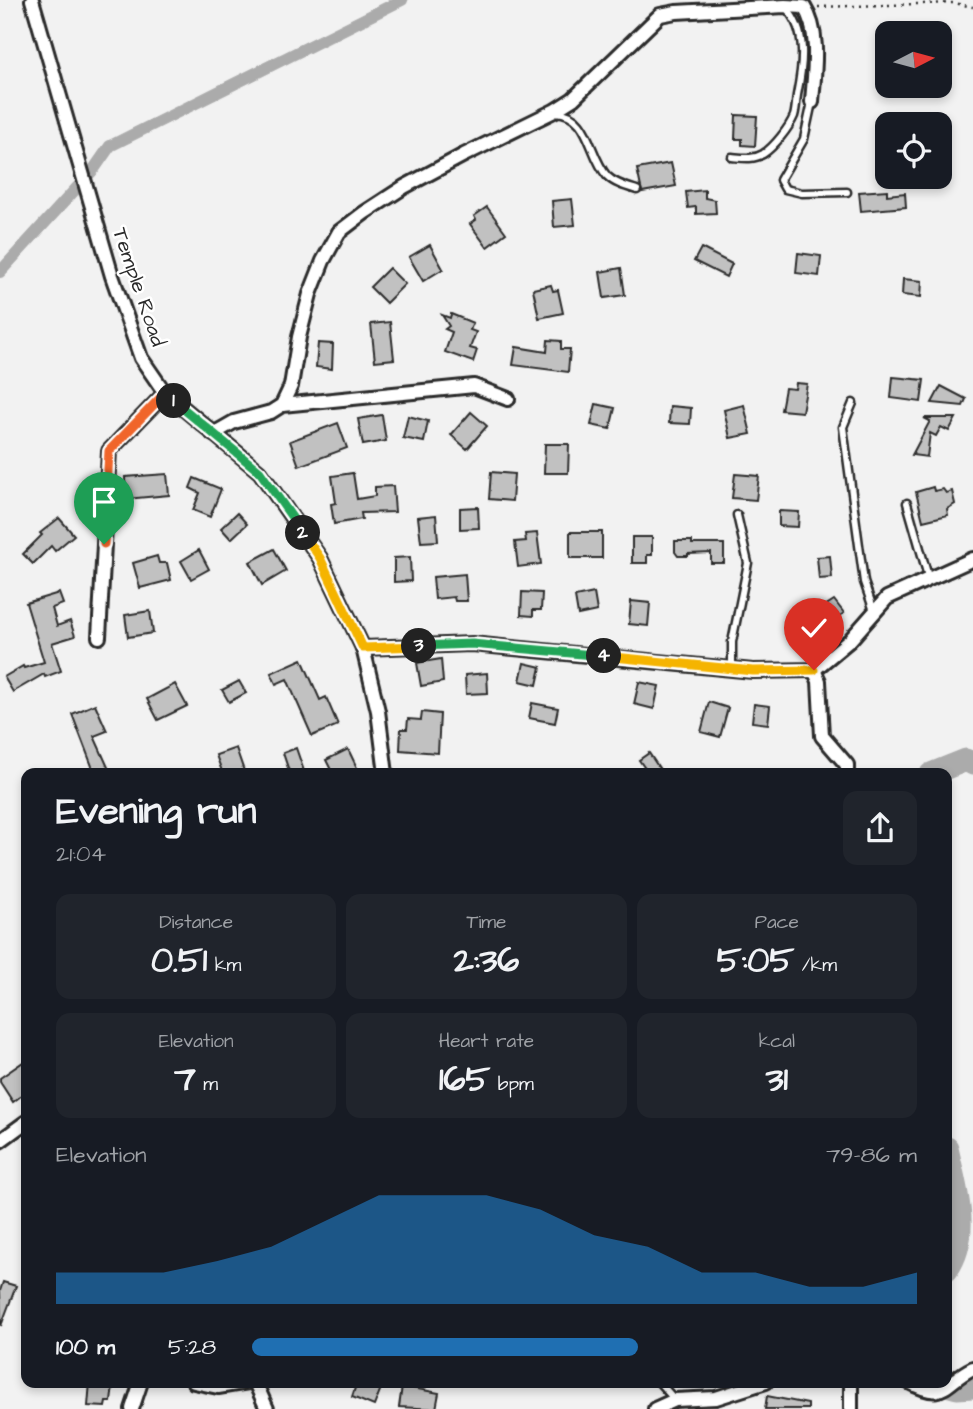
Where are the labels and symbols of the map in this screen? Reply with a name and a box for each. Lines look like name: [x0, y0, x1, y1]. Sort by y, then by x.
north arrow: [875, 21, 952, 98]
street label: Temple Road: [104, 224, 173, 351]
pin: 1: [156, 384, 192, 418]
pin: [74, 472, 134, 544]
pin: 2: [286, 516, 320, 550]
pin: [784, 598, 844, 670]
pin: 3: [402, 628, 436, 664]
pin: 4: [586, 638, 622, 674]

